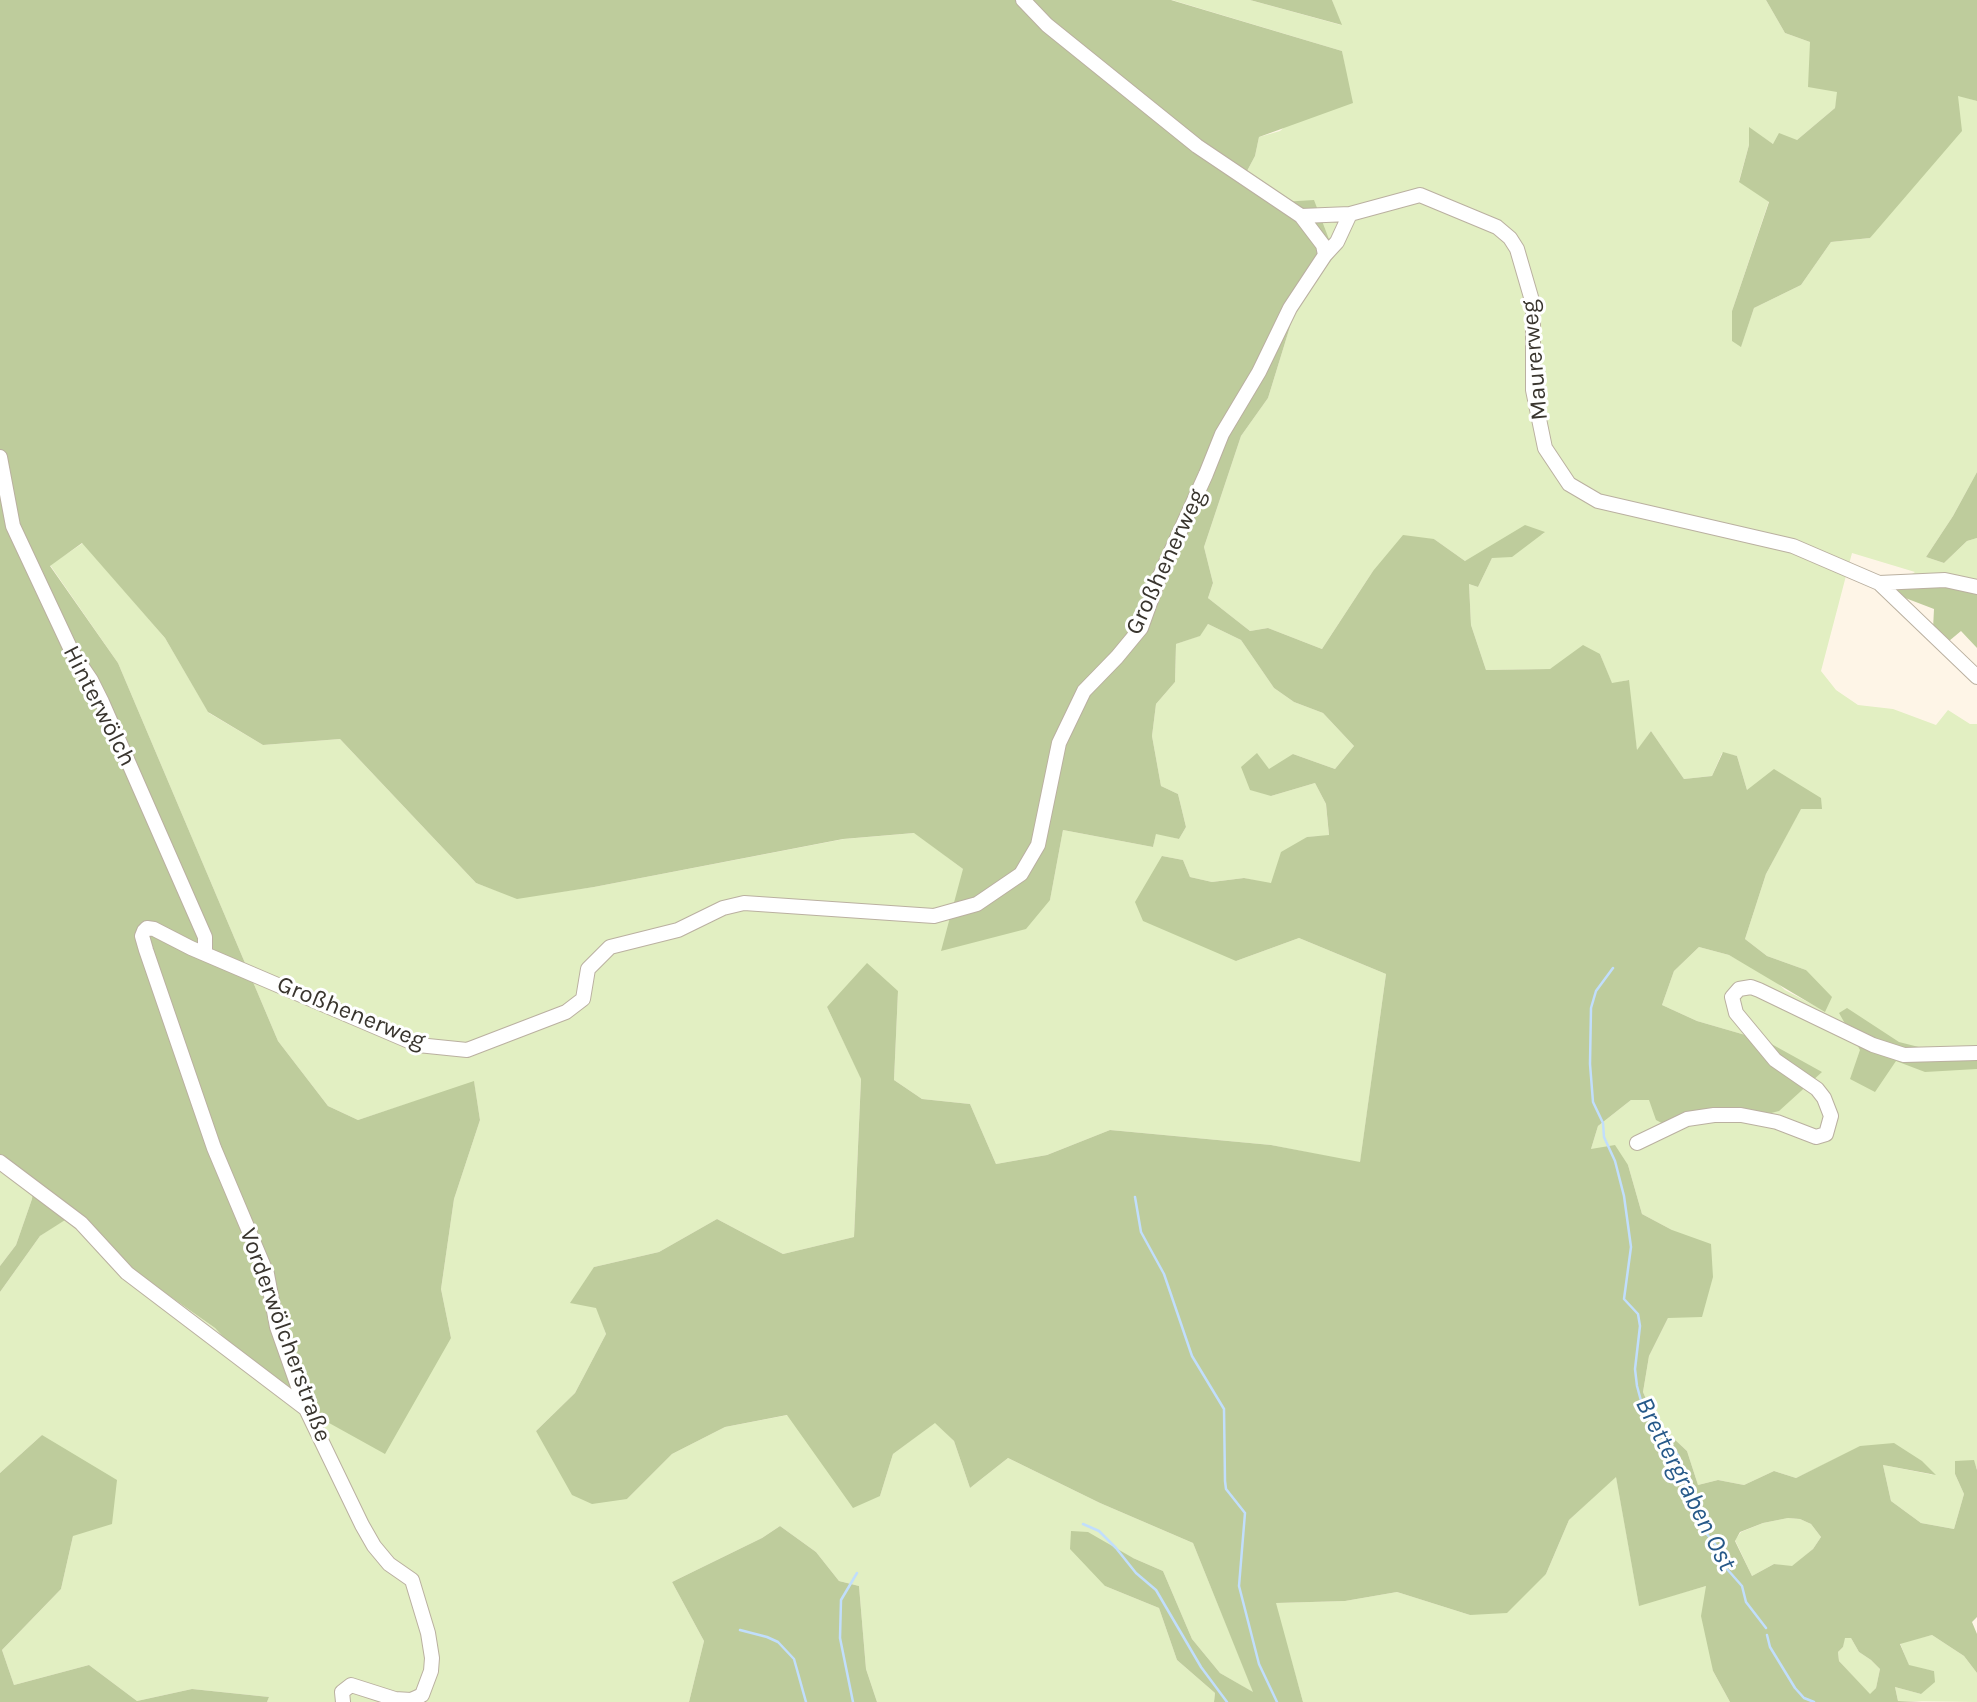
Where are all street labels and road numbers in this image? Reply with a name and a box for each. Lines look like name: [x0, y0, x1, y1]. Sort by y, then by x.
street label: Maurerweg: [1515, 298, 1555, 422]
street label: Großhenerweg: [1120, 485, 1212, 639]
street label: Hinterwölch: [56, 641, 142, 771]
street label: Großhenerweg: [273, 970, 429, 1056]
street label: Vorderwölcherstraße: [233, 1224, 337, 1446]

